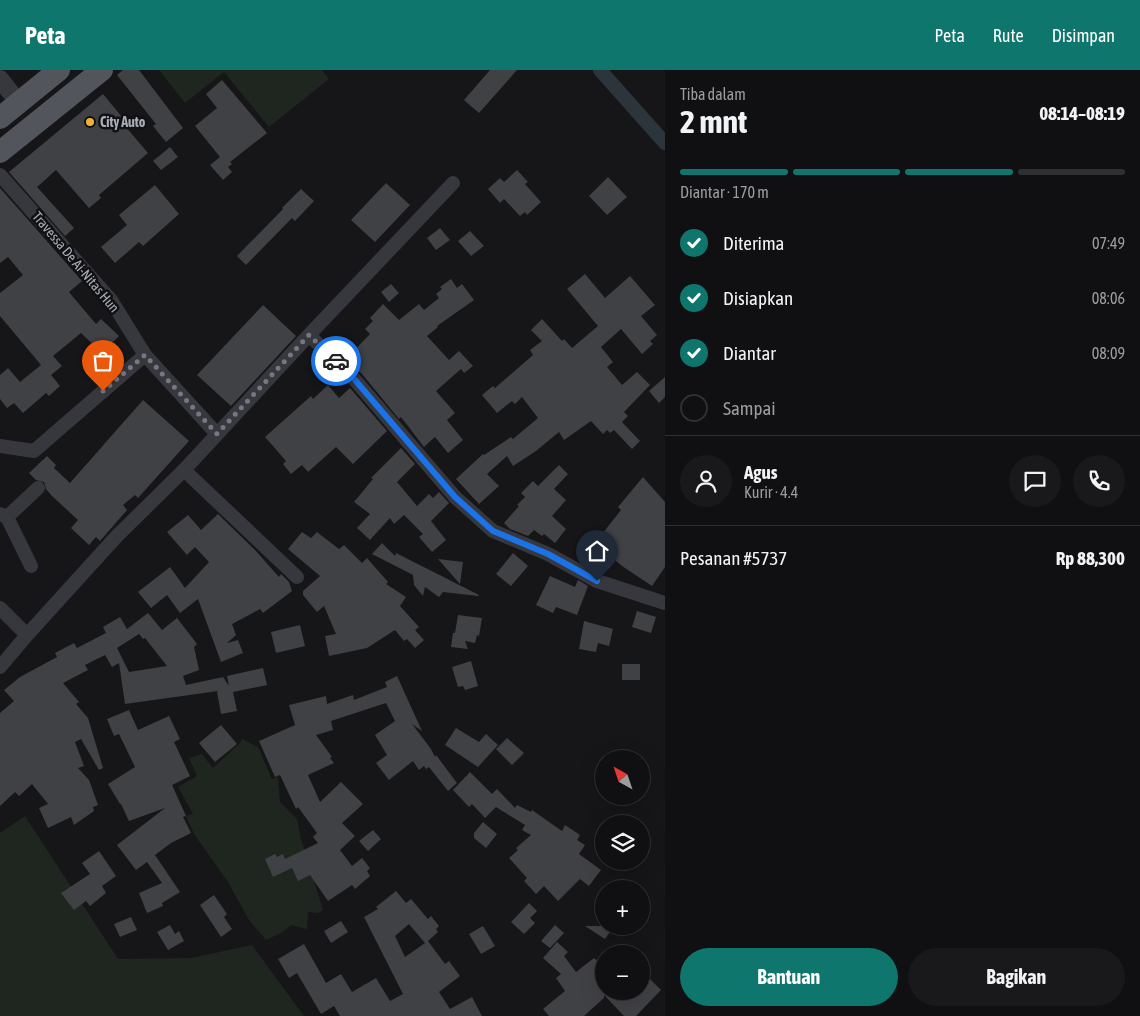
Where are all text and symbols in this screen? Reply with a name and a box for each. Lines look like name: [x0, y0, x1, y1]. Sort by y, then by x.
text: Peta: [25, 22, 66, 49]
text: Peta: [934, 25, 965, 46]
text: Rute: [993, 25, 1024, 46]
text: Disimpan: [1052, 25, 1115, 46]
text: Tiba dalam: [680, 85, 746, 103]
text: 08:14–08:19: [1039, 102, 1125, 124]
text: 2 mnt: [680, 103, 747, 140]
place label: City Auto: [100, 114, 146, 130]
marker: City Auto: [84, 116, 96, 128]
text: Diantar · 170 m: [680, 183, 769, 201]
street label: Travessa De Ai-Nitas Hun: [29, 209, 123, 315]
icon: check: [680, 229, 708, 257]
text: Diterima: [723, 232, 784, 254]
text: 07:49: [1092, 234, 1125, 252]
icon: check: [680, 284, 708, 312]
text: Disiapkan: [723, 287, 793, 309]
text: 08:06: [1092, 289, 1125, 307]
courier: [311, 336, 361, 386]
icon: check: [680, 339, 708, 367]
pin: [82, 340, 124, 391]
text: Diantar: [723, 342, 776, 364]
text: 08:09: [1092, 344, 1125, 362]
icon: bag: [89, 347, 117, 375]
icon: car: [322, 347, 350, 375]
text: Sampai: [723, 397, 776, 419]
button: person: [680, 455, 732, 507]
button: chat: [1009, 455, 1061, 507]
button: phone: [1073, 455, 1125, 507]
text: Agus: [744, 461, 777, 483]
text: Kurir · 4.4: [744, 483, 798, 501]
pin: [576, 530, 618, 581]
icon: home: [583, 537, 611, 565]
text: Pesanan #5737: [680, 547, 787, 569]
text: Rp 88,300: [1056, 547, 1125, 569]
north arrow: [595, 750, 650, 805]
map controls: [595, 750, 650, 1000]
button: layers: [595, 815, 650, 870]
button: +: [595, 880, 650, 935]
button: −: [595, 945, 650, 1000]
button: Bantuan: [680, 948, 898, 1006]
button: Bagikan: [908, 948, 1125, 1006]

